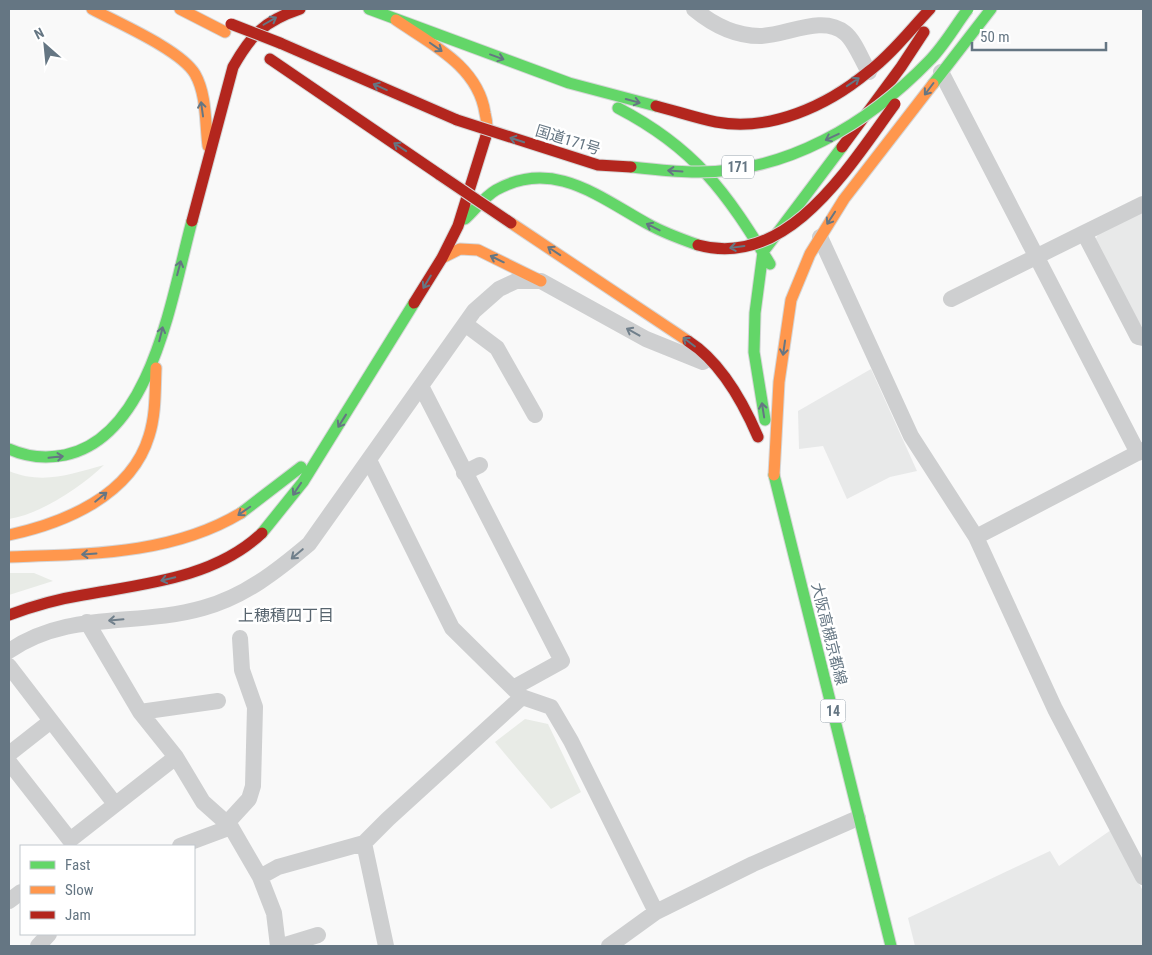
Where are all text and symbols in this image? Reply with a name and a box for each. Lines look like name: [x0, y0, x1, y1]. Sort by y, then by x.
one-way arrow: [263, 16, 277, 26]
north arrow: [20, 20, 70, 70]
scale bar: [972, 20, 1106, 52]
text: N: [32, 24, 47, 42]
text: 50 m: [980, 28, 1010, 46]
one-way arrow: [429, 42, 443, 52]
one-way arrow: [489, 53, 504, 62]
one-way arrow: [846, 77, 860, 87]
one-way arrow: [373, 82, 388, 92]
one-way arrow: [924, 82, 934, 96]
one-way arrow: [625, 96, 641, 106]
one-way arrow: [197, 101, 207, 117]
street label: 国道171号: [533, 122, 603, 158]
one-way arrow: [825, 133, 840, 142]
one-way arrow: [509, 134, 525, 144]
one-way arrow: [393, 142, 407, 152]
road number: 171: [722, 156, 754, 178]
one-way arrow: [668, 166, 684, 175]
one-way arrow: [826, 211, 836, 225]
one-way arrow: [646, 222, 661, 231]
one-way arrow: [729, 242, 745, 252]
one-way arrow: [548, 246, 562, 256]
one-way arrow: [490, 254, 505, 264]
one-way arrow: [175, 260, 184, 276]
one-way arrow: [422, 275, 432, 289]
one-way arrow: [157, 326, 166, 342]
one-way arrow: [626, 326, 640, 336]
one-way arrow: [682, 337, 696, 347]
one-way arrow: [778, 340, 788, 356]
one-way arrow: [758, 402, 768, 418]
one-way arrow: [336, 413, 346, 427]
one-way arrow: [48, 452, 64, 462]
one-way arrow: [292, 482, 302, 496]
one-way arrow: [94, 491, 107, 502]
one-way arrow: [237, 506, 251, 516]
one-way arrow: [291, 548, 304, 559]
one-way arrow: [82, 549, 98, 558]
one-way arrow: [160, 575, 176, 584]
street label: 大阪高槻京都線: [808, 581, 850, 687]
district label: 上穂積四丁目: [238, 606, 334, 625]
one-way arrow: [108, 615, 124, 624]
road number: 14: [820, 699, 846, 722]
legend: [20, 845, 195, 935]
text: Fast: [65, 856, 90, 874]
text: Slow: [65, 881, 94, 899]
text: Jam: [65, 906, 91, 924]

